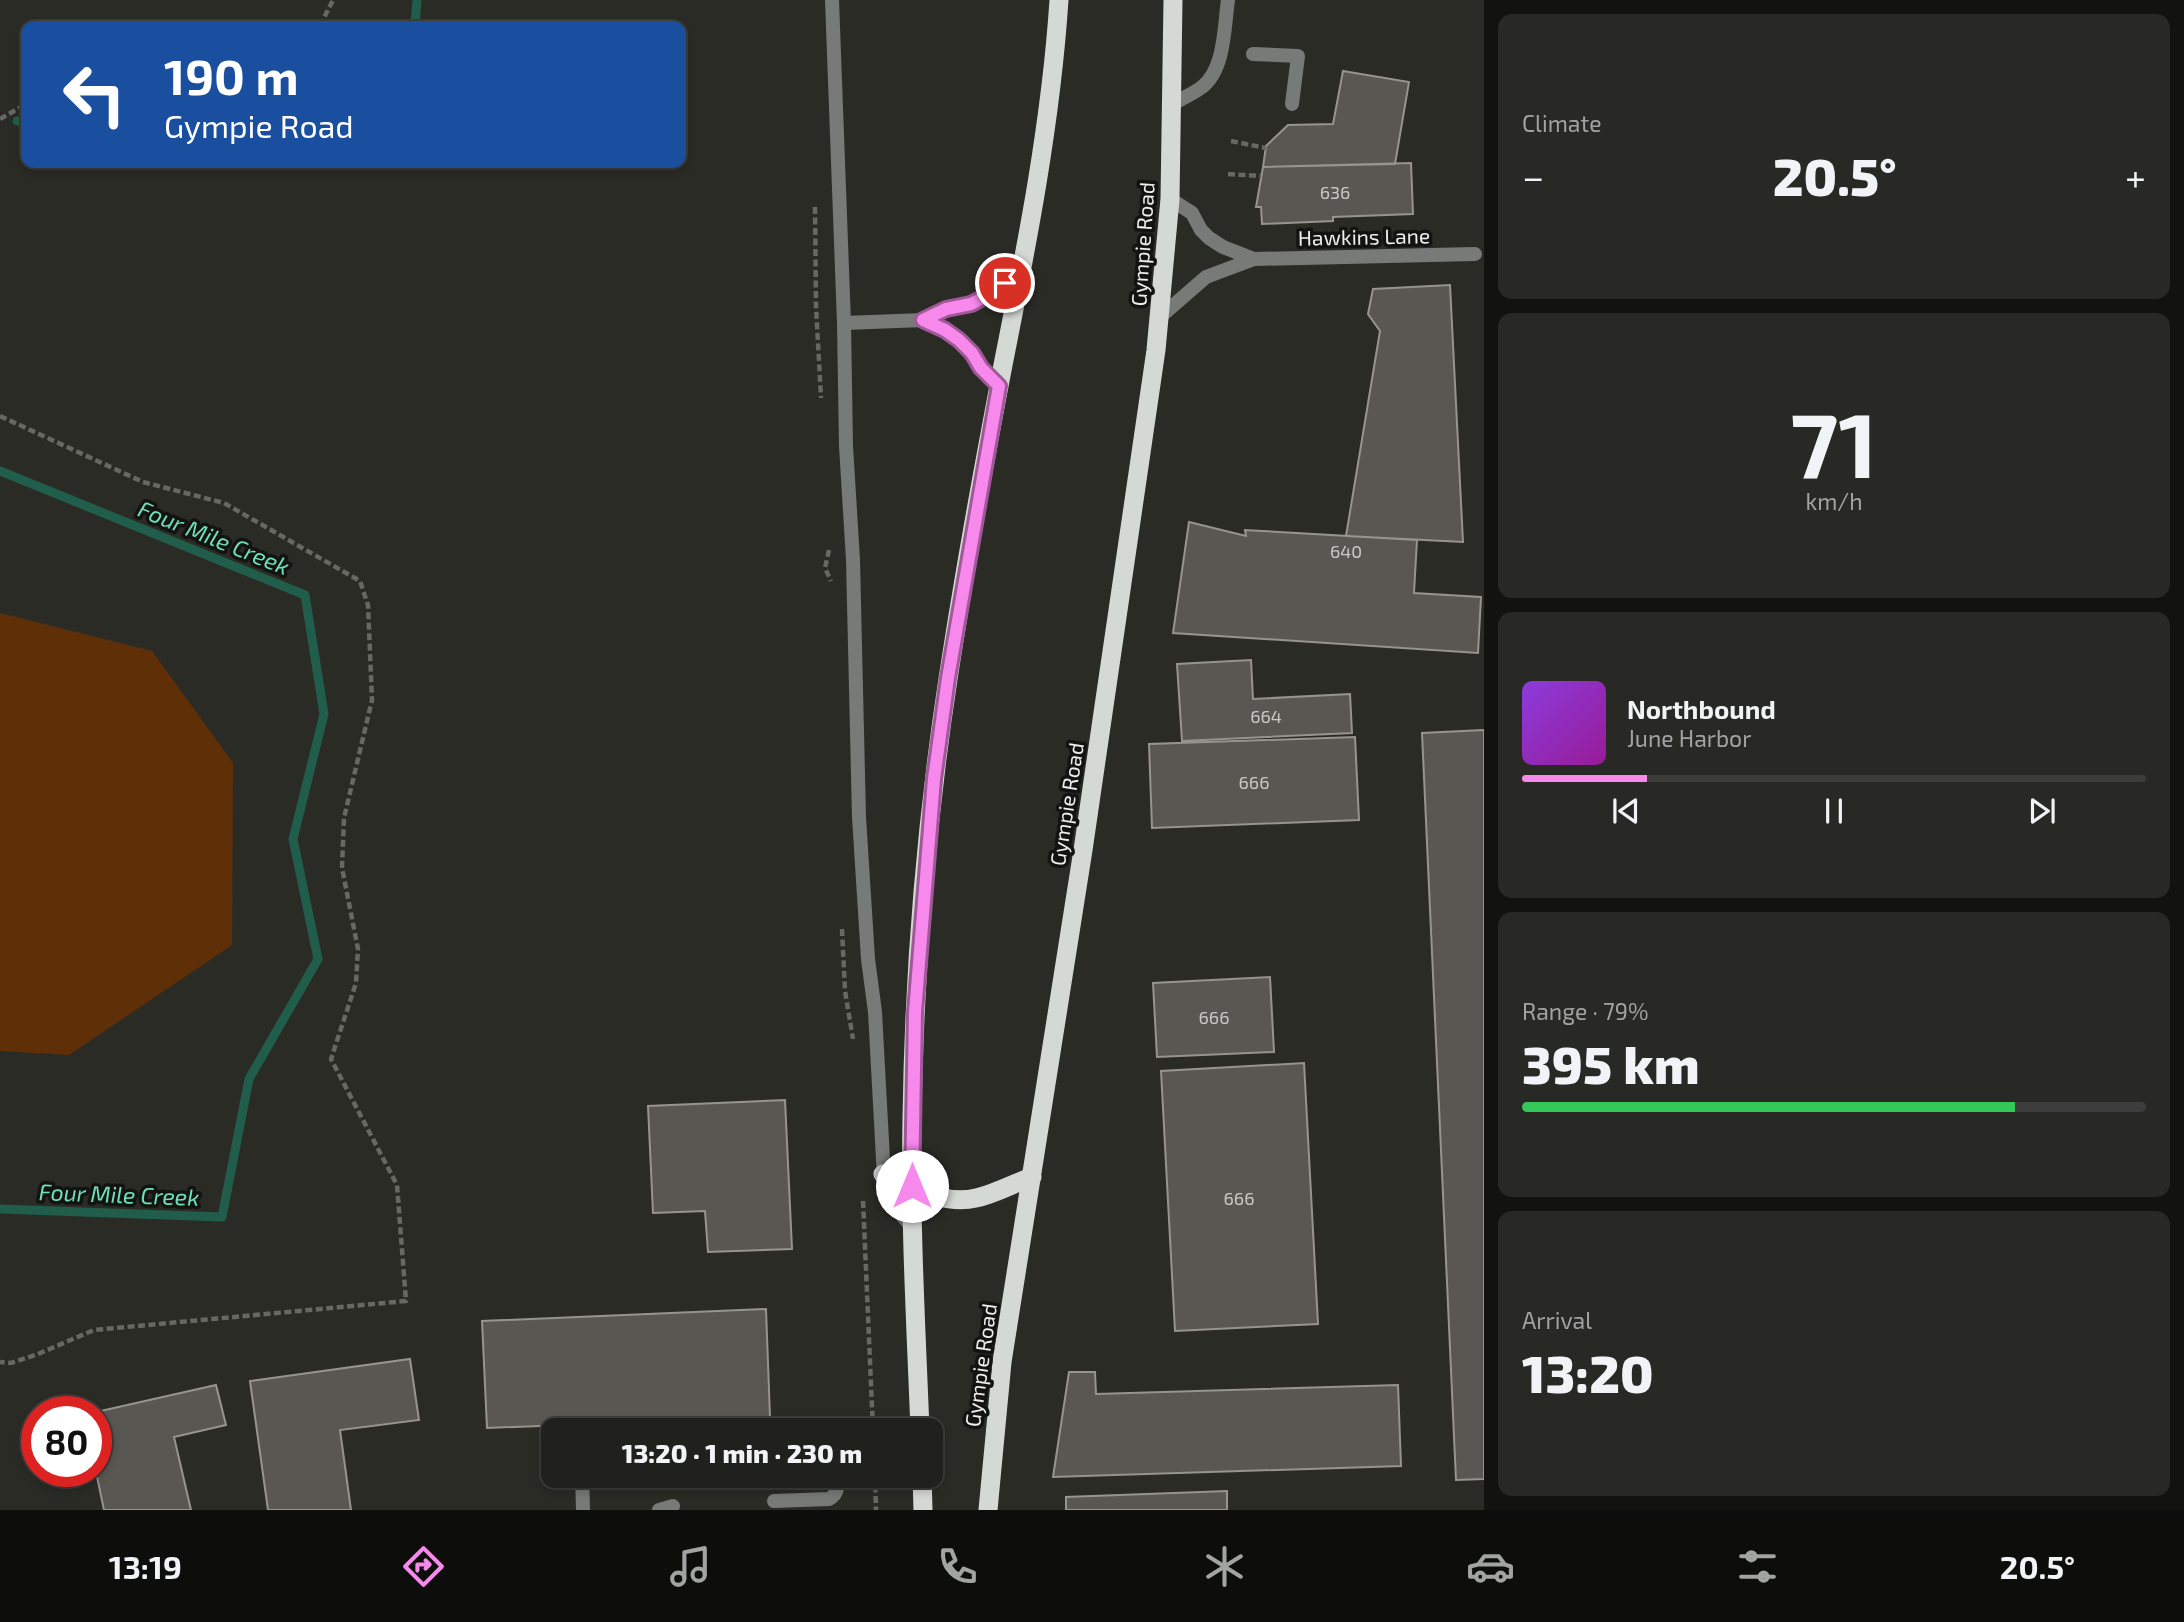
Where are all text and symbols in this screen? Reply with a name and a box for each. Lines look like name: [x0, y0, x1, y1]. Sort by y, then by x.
text: 190 m: [164, 46, 299, 105]
icon: left: [49, 49, 140, 140]
text: Gympie Road: [164, 106, 354, 144]
text: Climate: [1522, 109, 1602, 137]
text: 20.5°: [1773, 144, 1897, 206]
text: −: [1522, 153, 1544, 199]
text: +: [2125, 153, 2146, 199]
street label: Gympie Road: [1125, 181, 1159, 307]
house number: 636: [1320, 181, 1350, 203]
street label: Hawkins Lane: [1298, 222, 1430, 250]
pin: [975, 253, 1035, 313]
icon: arrive: [986, 264, 1024, 302]
text: 71: [1790, 387, 1878, 496]
text: km/h: [1805, 487, 1863, 515]
water label: Four Mile Creek: [134, 494, 294, 580]
house number: 640: [1330, 540, 1362, 562]
text: Northbound: [1627, 693, 1776, 724]
house number: 664: [1250, 705, 1282, 727]
text: June Harbor: [1627, 724, 1751, 752]
street label: Gympie Road: [1044, 741, 1088, 867]
house number: 666: [1239, 771, 1269, 793]
icon: previous: [1607, 792, 1645, 830]
icon: pause: [1815, 792, 1853, 830]
icon: next: [2023, 792, 2061, 830]
text: Range · 79%: [1522, 997, 1648, 1025]
house number: 666: [1199, 1006, 1229, 1028]
text: 395 km: [1522, 1032, 1700, 1094]
position arrow: [875, 1149, 949, 1223]
water label: Four Mile Creek: [38, 1177, 200, 1211]
house number: 666: [1224, 1187, 1254, 1209]
street label: Gympie Road: [959, 1302, 1001, 1428]
text: Arrival: [1522, 1306, 1592, 1334]
text: 13:20: [1522, 1341, 1654, 1403]
speed limit sign: 80: [21, 1396, 112, 1487]
text: 13:20 · 1 min · 230 m: [622, 1437, 862, 1468]
icon: directions: [399, 1542, 448, 1591]
icon: music: [666, 1542, 715, 1591]
icon: phone: [933, 1542, 982, 1591]
icon: climate: [1200, 1542, 1249, 1591]
icon: car: [1466, 1542, 1515, 1591]
icon: filters: [1733, 1542, 1782, 1591]
text: 13:19: [109, 1547, 182, 1585]
text: 20.5°: [2000, 1547, 2075, 1585]

